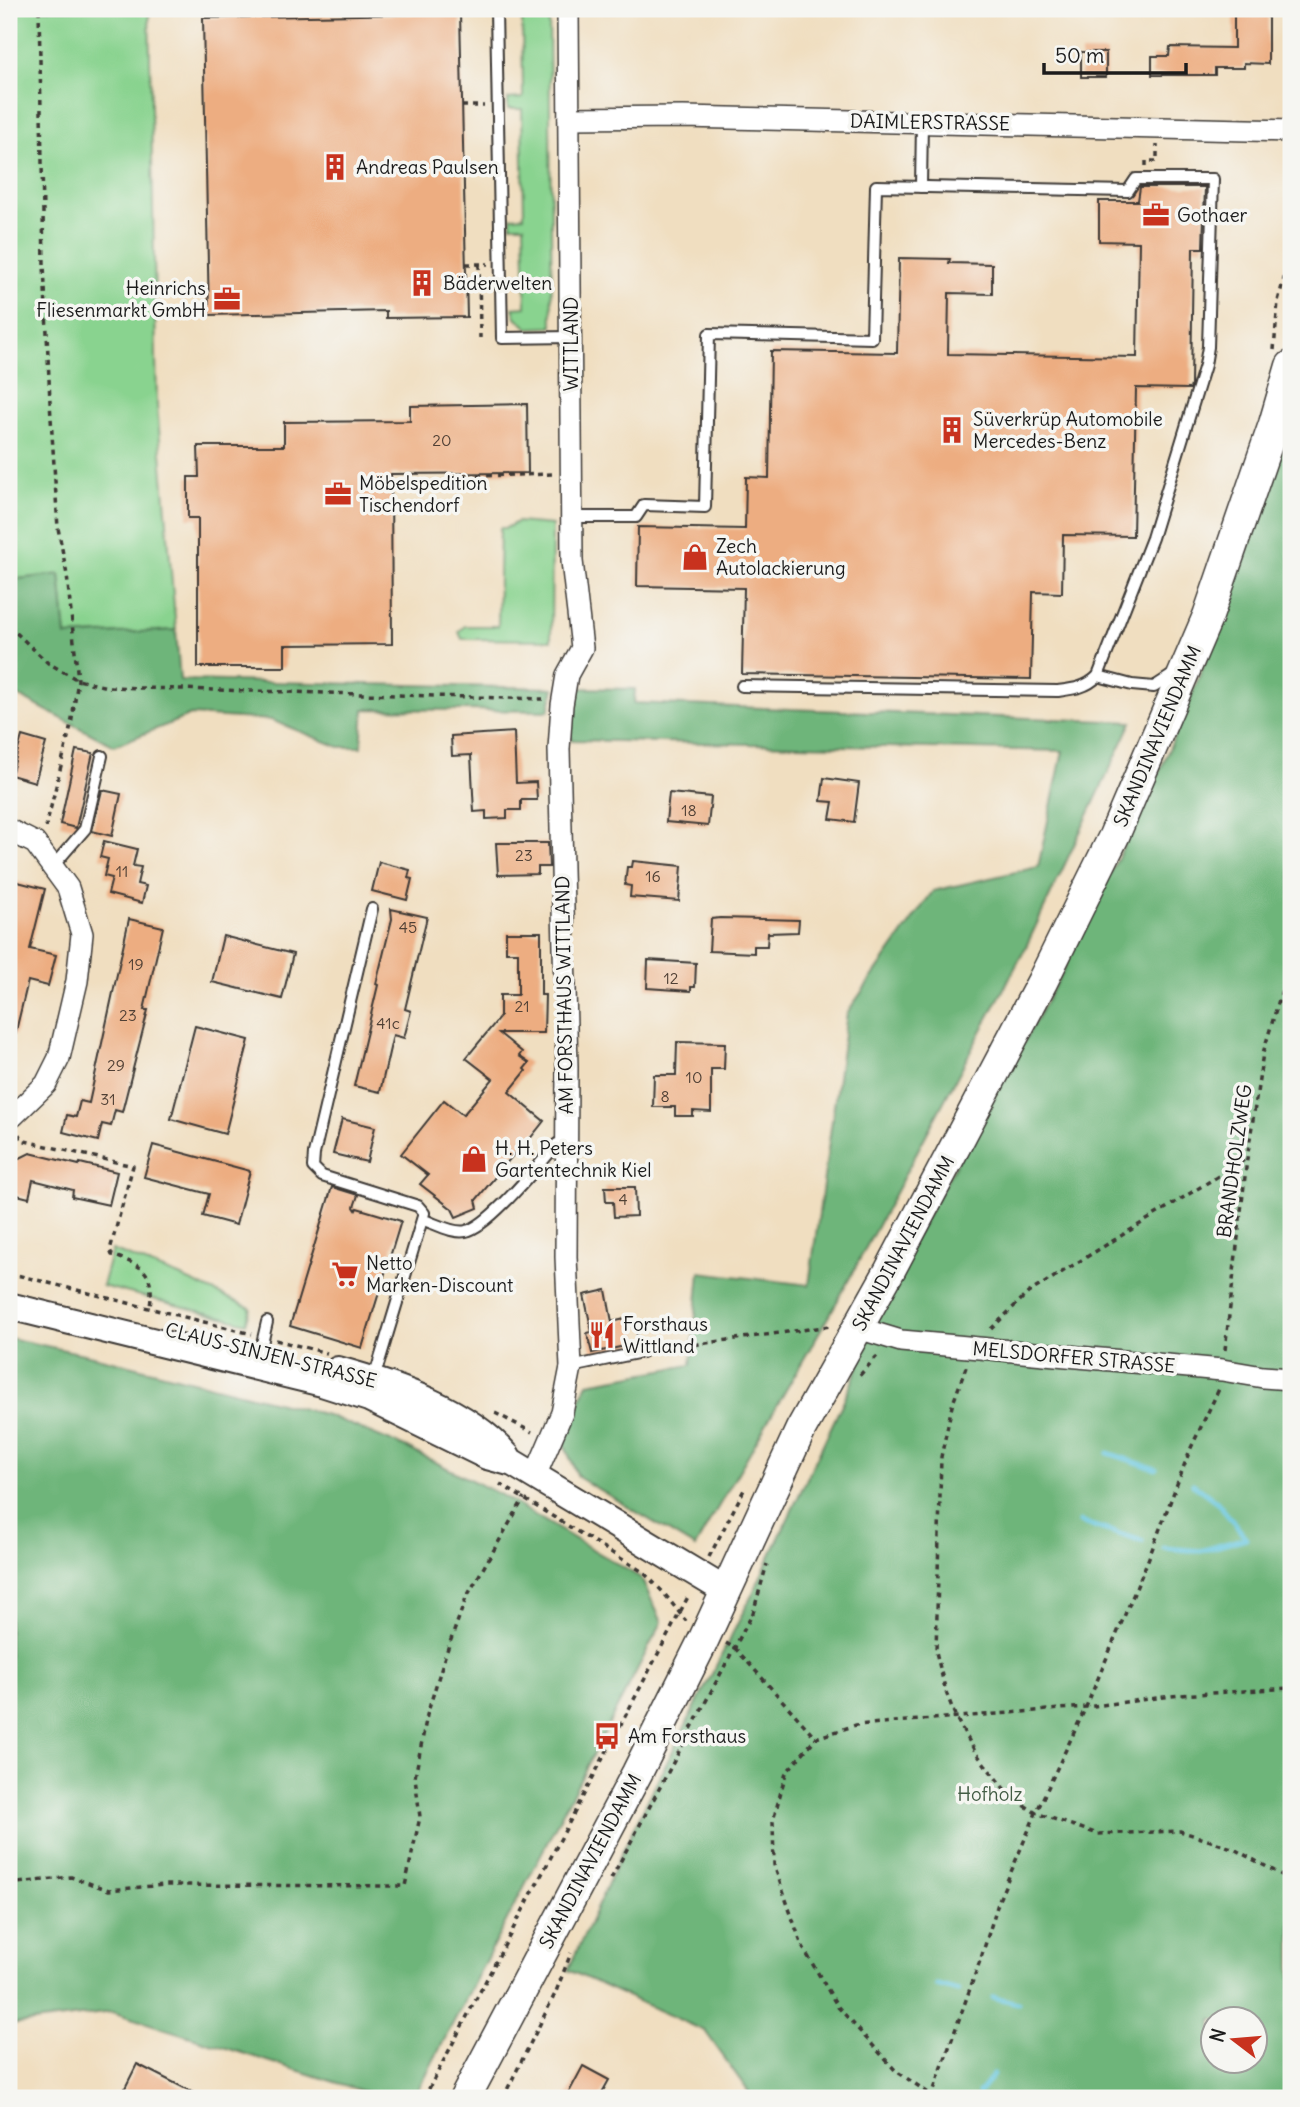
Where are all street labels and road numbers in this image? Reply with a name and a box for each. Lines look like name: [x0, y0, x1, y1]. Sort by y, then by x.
street label: DAIMLERSTRASSE: [850, 109, 1010, 135]
street label: WITTLAND: [559, 297, 583, 391]
street label: SKANDINAVIENDAMM: [1108, 642, 1206, 830]
street label: AM FORSTHAUS WITTLAND: [550, 876, 578, 1114]
street label: BRANDHOLZWEG: [1211, 1083, 1257, 1239]
street label: SKANDINAVIENDAMM: [847, 1151, 959, 1335]
street label: CLAUS-SINJEN-STRASSE: [163, 1317, 379, 1393]
street label: MELSDORFER STRASSE: [972, 1336, 1176, 1378]
street label: SKANDINAVIENDAMM: [534, 1769, 646, 1953]

